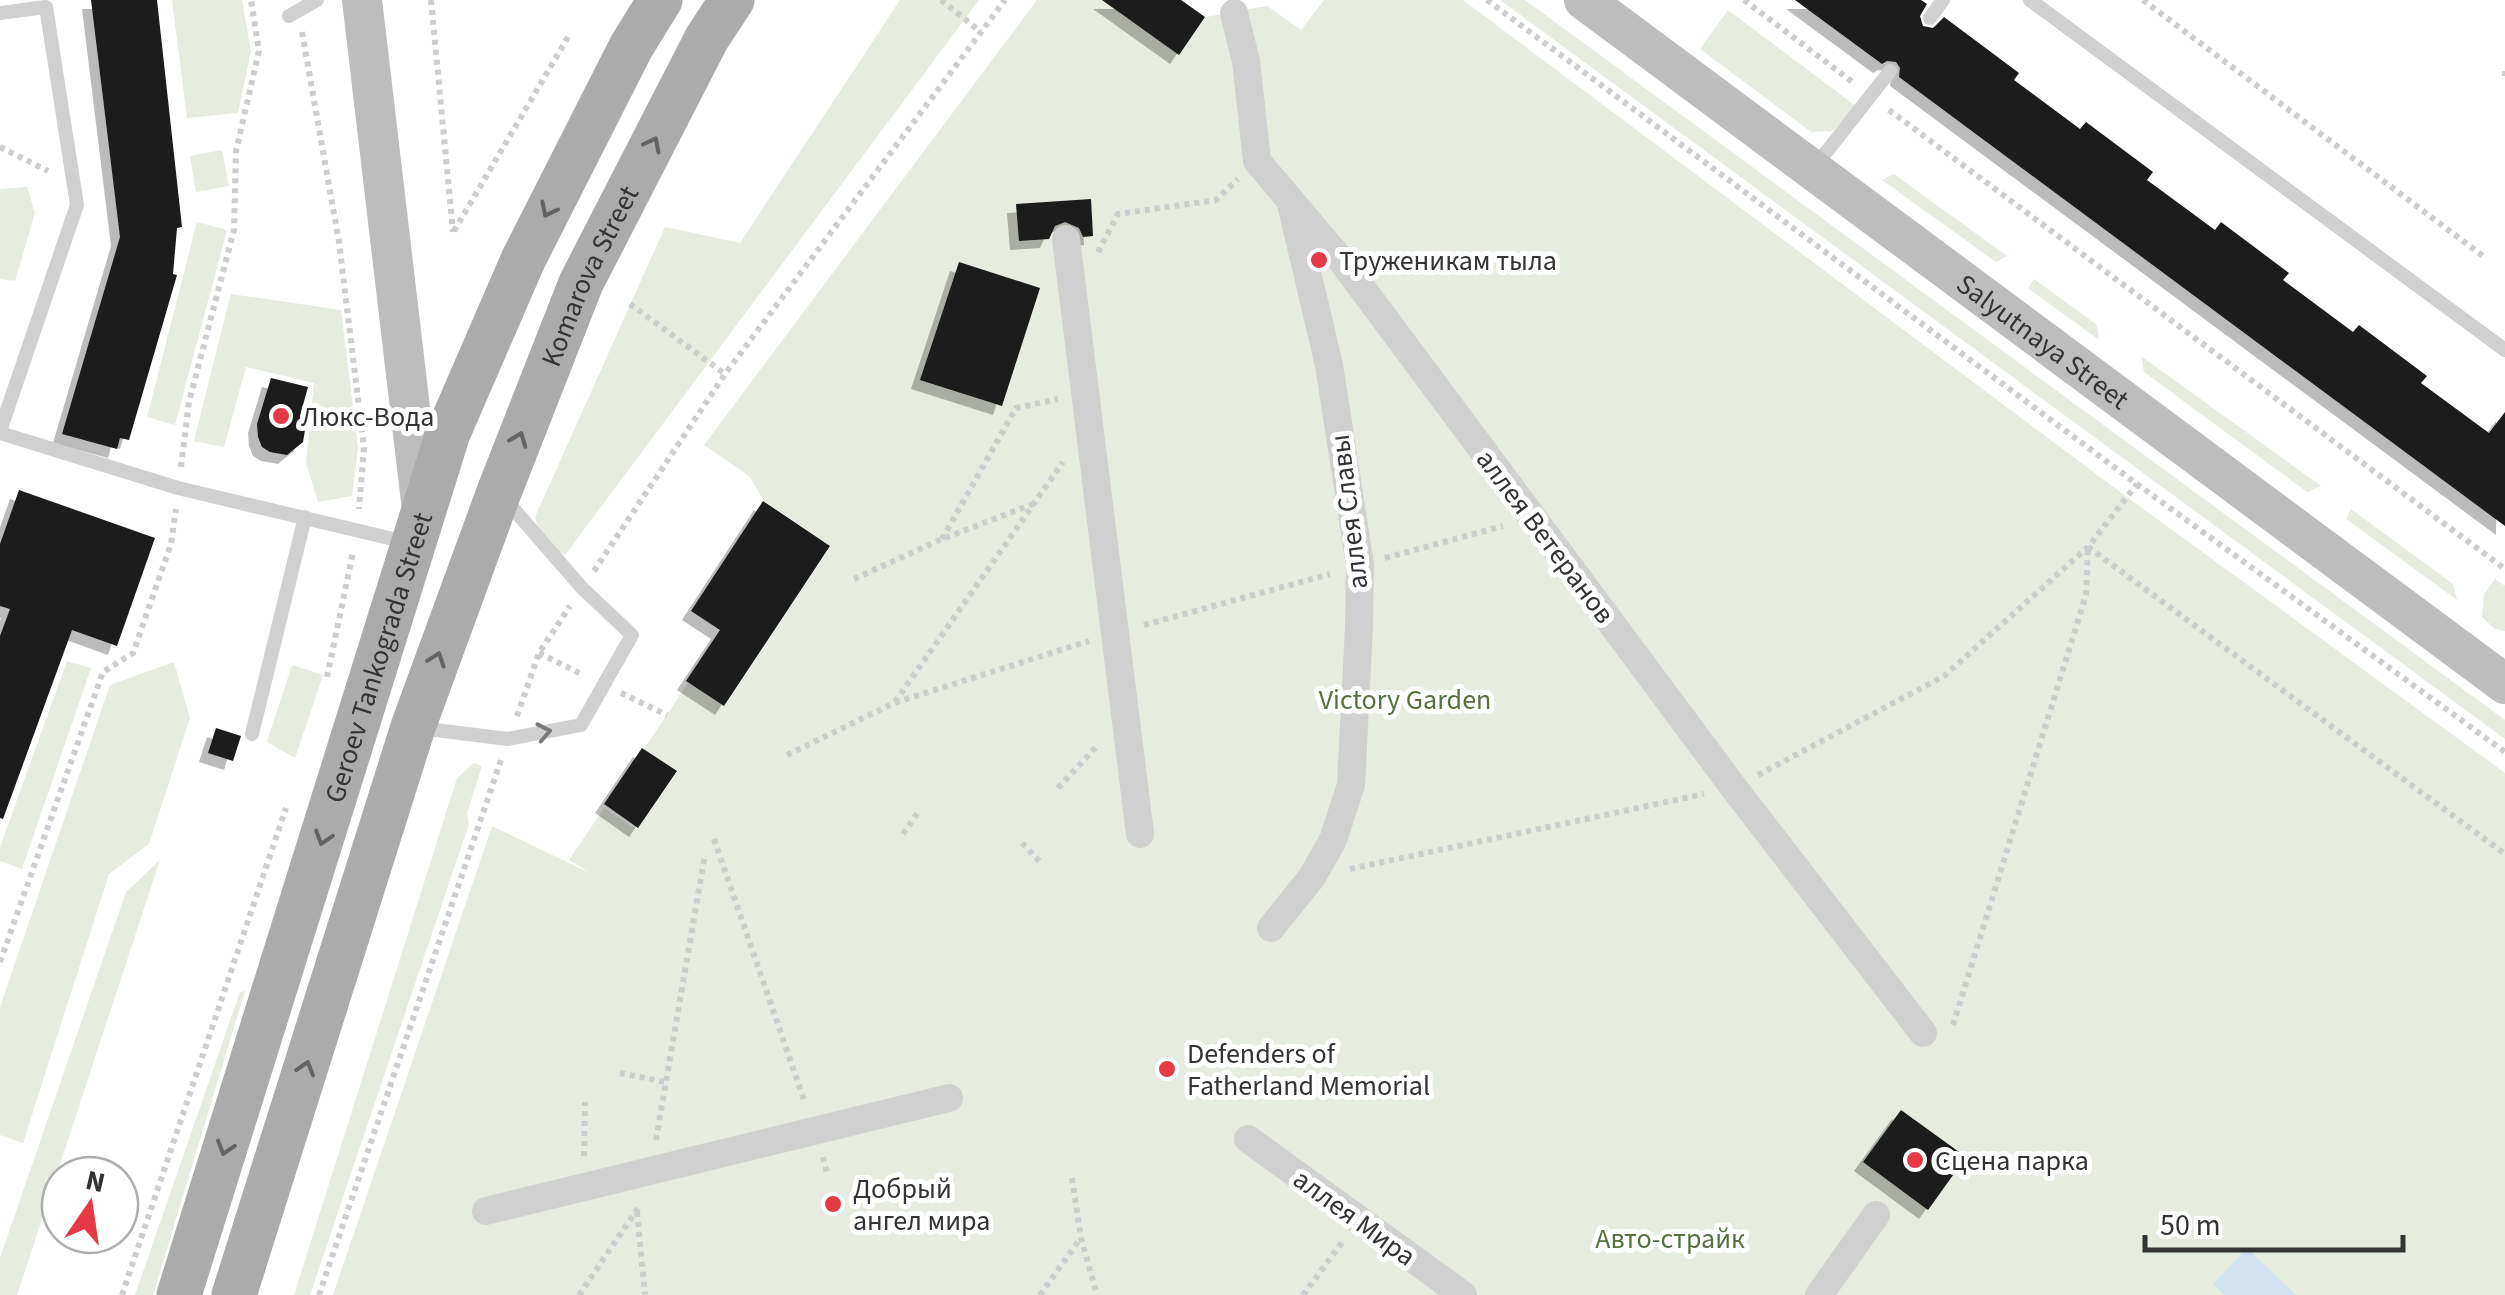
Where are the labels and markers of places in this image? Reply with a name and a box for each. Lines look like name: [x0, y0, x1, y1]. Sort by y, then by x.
place label: Труженикам тыла: [1339, 241, 1557, 281]
marker: Труженикам тыла: [1308, 249, 1330, 271]
place label: Люкс-Вода: [301, 397, 434, 437]
marker: Люкс-Вода: [270, 405, 292, 427]
place label: Defenders of Fatherland Memorial: [1187, 1034, 1430, 1106]
marker: Defenders of Fatherland Memorial: [1156, 1058, 1178, 1080]
place label: Сцена парка: [1935, 1141, 2089, 1181]
marker: Сцена парка: [1904, 1149, 1926, 1171]
place label: Добрый ангел мира: [853, 1169, 990, 1241]
marker: Добрый ангел мира: [822, 1193, 844, 1215]

